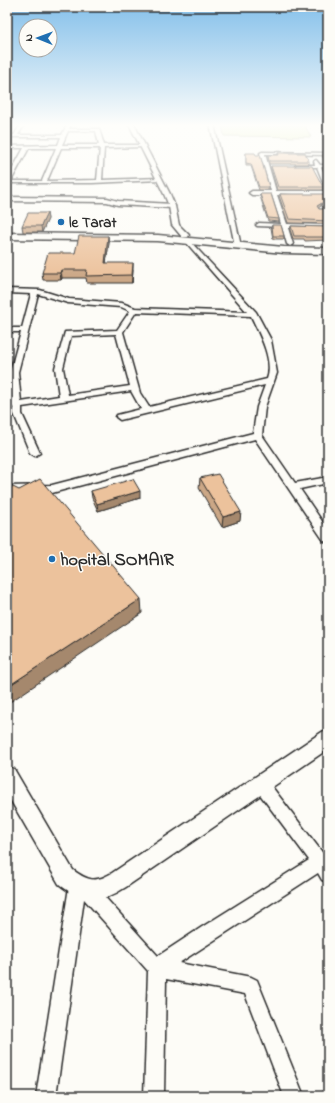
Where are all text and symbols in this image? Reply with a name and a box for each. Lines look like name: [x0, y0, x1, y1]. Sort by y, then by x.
north arrow: [18, 18, 58, 58]
text: N: [21, 34, 37, 42]
place label: le Tarat: [69, 212, 117, 234]
marker: le Tarat: [56, 217, 66, 227]
place label: hopital SOMAIR: [60, 548, 175, 574]
marker: hopital SOMAIR: [47, 554, 57, 564]

